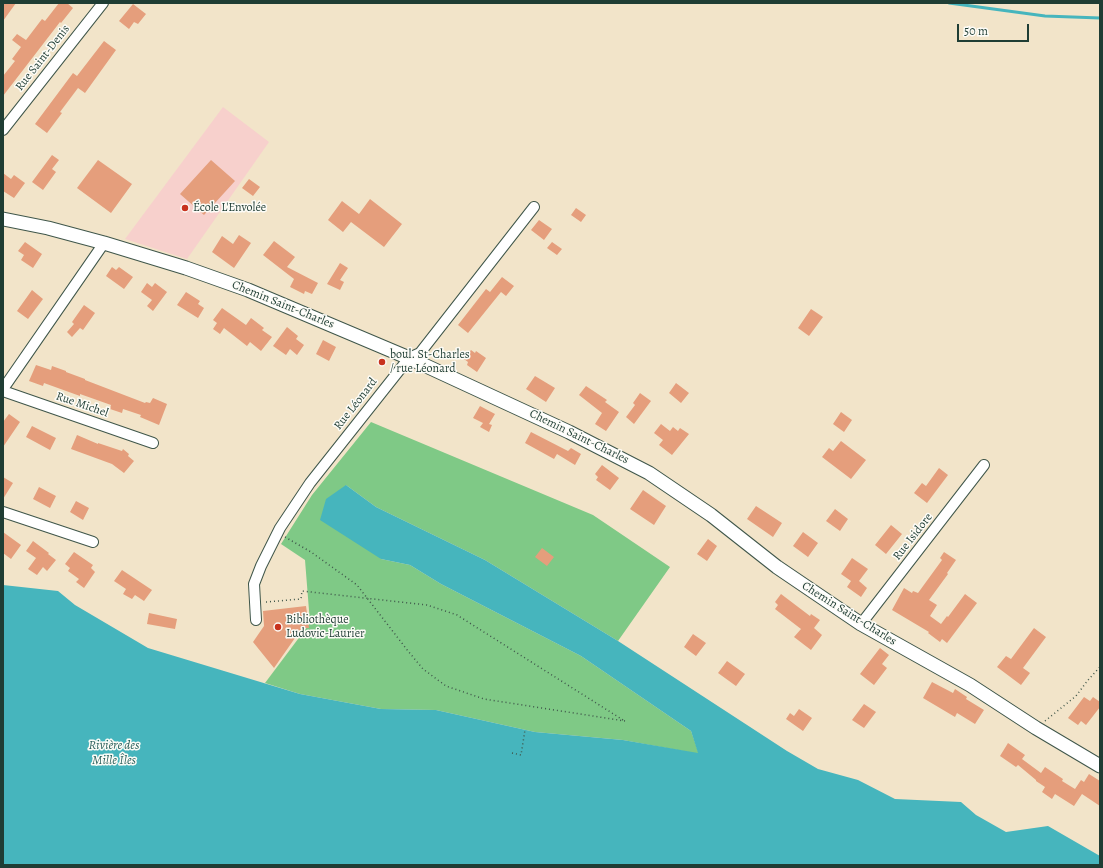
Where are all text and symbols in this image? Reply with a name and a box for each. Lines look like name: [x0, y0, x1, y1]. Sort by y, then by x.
scale bar: [959, 16, 1031, 42]
street label: Rue Saint-Denis: [13, 22, 73, 94]
text: 50 m: [964, 23, 988, 39]
place label: École L'Envolée: [193, 201, 266, 215]
marker: École L'Envolée: [180, 203, 190, 213]
street label: Chemin Saint-Charles: [230, 278, 336, 332]
place label: boul. St-Charles / rue Léonard: [390, 348, 470, 376]
marker: boul. St-Charles / rue Léonard: [377, 357, 387, 367]
street label: Rue Léonard: [331, 375, 381, 433]
street label: Rue Michel: [54, 389, 110, 421]
street label: Chemin Saint-Charles: [527, 407, 631, 467]
street label: Rue Isidore: [890, 511, 936, 563]
street label: Chemin Saint-Charles: [799, 579, 899, 649]
place label: Bibliothèque Ludovic-Laurier: [286, 613, 365, 641]
marker: Bibliothèque Ludovic-Laurier: [273, 622, 283, 632]
water label: Rivière des Mille Îles: [89, 738, 139, 769]

